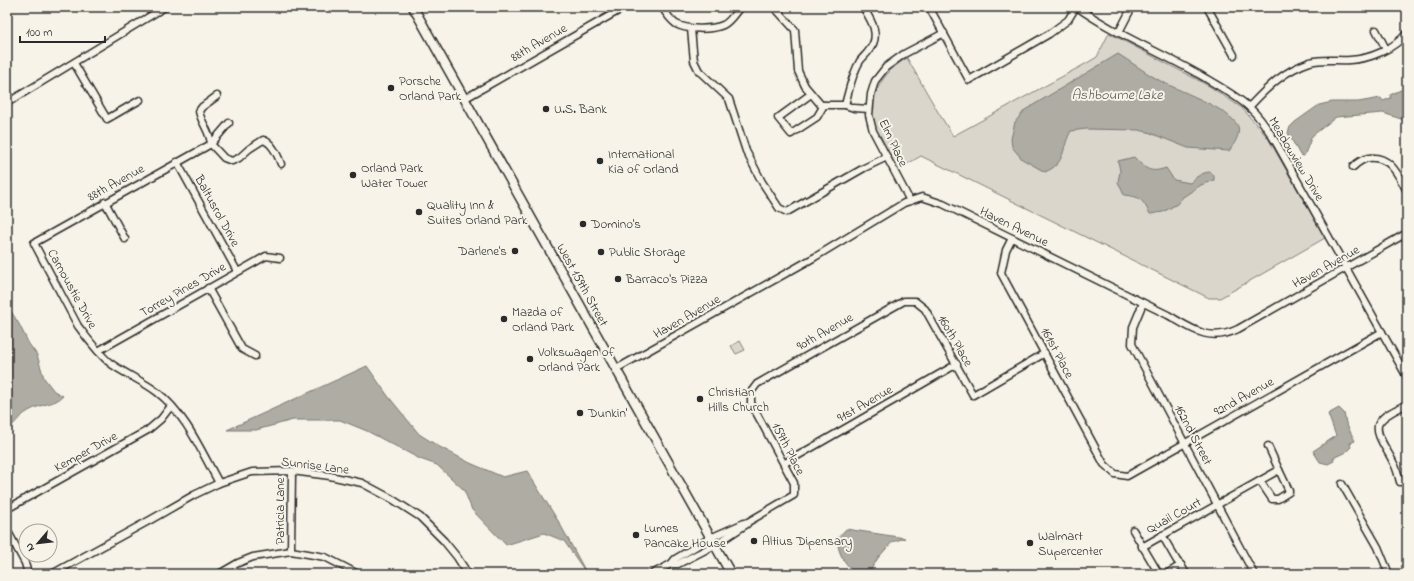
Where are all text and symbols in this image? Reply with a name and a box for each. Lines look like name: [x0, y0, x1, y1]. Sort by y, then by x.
scale bar: [20, 18, 105, 44]
street label: 88th Avenue: [507, 19, 571, 67]
text: 100 m: [26, 24, 53, 42]
place label: Porsche Orland Park: [399, 72, 462, 106]
marker: Porsche Orland Park: [386, 83, 396, 93]
water label: Ashbourne Lake: [1071, 85, 1163, 106]
place label: U.S. Bank: [554, 100, 607, 119]
marker: U.S. Bank: [541, 104, 551, 114]
street label: Meadowview Drive: [1263, 113, 1329, 205]
street label: Elm Place: [874, 116, 912, 170]
place label: International Kia of Orland: [608, 145, 679, 179]
marker: International Kia of Orland: [595, 156, 605, 166]
street label: 88th Avenue: [84, 159, 148, 206]
place label: Orland Park Water Tower: [361, 159, 429, 193]
marker: Orland Park Water Tower: [348, 170, 358, 180]
street label: Baltusrol Drive: [189, 171, 245, 250]
place label: Quality Inn & Suites Orland Park: [427, 196, 528, 230]
street label: Haven Avenue: [976, 202, 1052, 252]
marker: Quality Inn & Suites Orland Park: [414, 207, 424, 217]
place label: Domino's: [590, 215, 641, 234]
marker: Domino's: [578, 219, 588, 229]
street label: West 159th Street: [551, 240, 613, 330]
street label: Haven Avenue: [1289, 241, 1363, 293]
place label: Darlene's: [457, 242, 507, 261]
place label: Public Storage: [609, 243, 686, 263]
street label: Carnoustie Drive: [42, 246, 102, 332]
marker: Darlene's: [510, 246, 520, 256]
marker: Public Storage: [596, 247, 606, 257]
street label: Torrey Pines Drive: [137, 258, 230, 323]
place label: Barraco's Pizza: [625, 270, 708, 289]
marker: Barraco's Pizza: [613, 274, 623, 284]
street label: Haven Avenue: [650, 290, 724, 344]
place label: Mazda of Orland Park: [512, 303, 575, 337]
street label: 90th Avenue: [793, 308, 857, 356]
street label: 160th Place: [933, 312, 978, 371]
marker: Mazda of Orland Park: [499, 314, 509, 324]
street label: 161st Place: [1036, 324, 1079, 382]
place label: Volkswagen of Orland Park: [537, 343, 616, 377]
marker: Volkswagen of Orland Park: [525, 354, 535, 364]
street label: 92nd Avenue: [1210, 373, 1278, 421]
street label: 91st Avenue: [834, 380, 896, 428]
place label: Christian Hills Church: [708, 383, 769, 417]
marker: Christian Hills Church: [695, 394, 705, 404]
street label: 162nd Street: [1169, 401, 1217, 469]
place label: Dunkin': [587, 404, 628, 423]
marker: Dunkin': [575, 408, 585, 418]
street label: 159th Place: [767, 419, 809, 479]
street label: Kemper Drive: [51, 427, 121, 477]
street label: Sunrise Lane: [280, 452, 350, 480]
street label: Patricia Lane: [271, 477, 290, 544]
street label: Quail Court: [1143, 493, 1205, 539]
place label: Lumes Pancake House: [644, 519, 726, 553]
north arrow: [18, 523, 58, 563]
place label: Walmart Supercenter: [1038, 527, 1104, 561]
marker: Lumes Pancake House: [631, 530, 641, 540]
place label: Altius Dipensary: [762, 532, 852, 552]
marker: Altius Dipensary: [749, 536, 759, 546]
marker: Walmart Supercenter: [1025, 538, 1035, 548]
text: N: [21, 540, 39, 554]

